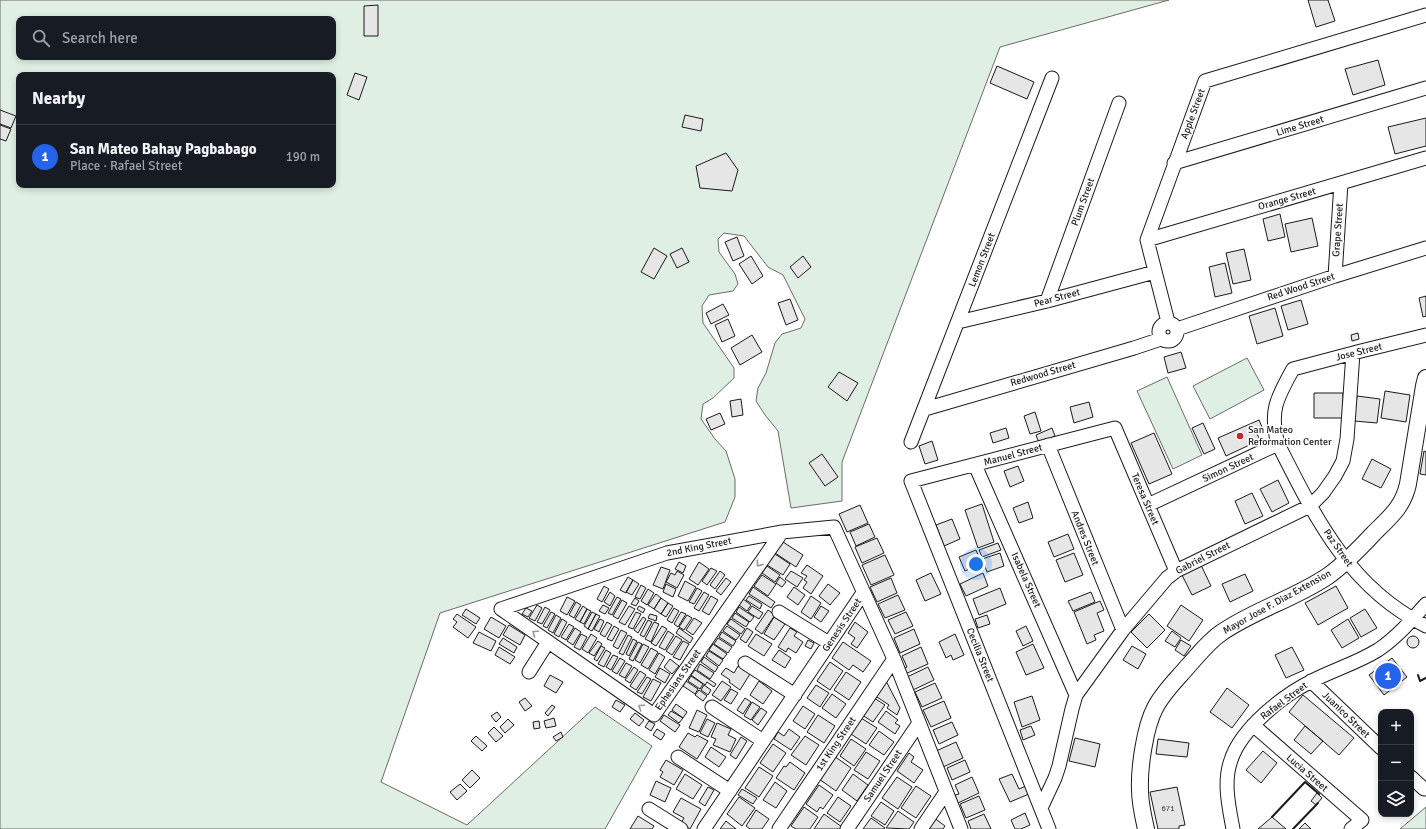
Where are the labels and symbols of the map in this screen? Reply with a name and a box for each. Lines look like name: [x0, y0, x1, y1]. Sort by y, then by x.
street label: Apple Street: [1178, 87, 1208, 141]
street label: Lime Street: [1275, 113, 1326, 139]
street label: Plum Street: [1069, 176, 1097, 228]
street label: Orange Street: [1257, 185, 1318, 213]
street label: Grape Street: [1330, 202, 1346, 257]
street label: Lemon Street: [966, 231, 998, 289]
street label: Red Wood Street: [1266, 270, 1337, 304]
street label: Pear Street: [1033, 286, 1082, 310]
street label: Jose Street: [1335, 340, 1384, 364]
street label: Redwood Street: [1009, 359, 1077, 389]
place label: San Mateo Reformation Center: [1248, 424, 1332, 448]
marker: San Mateo Reformation Center: [1235, 431, 1245, 441]
street label: Manuel Street: [982, 441, 1044, 469]
street label: Simon Street: [1200, 451, 1256, 485]
street label: Teresa Street: [1129, 471, 1162, 527]
street label: Andres Street: [1069, 509, 1102, 568]
street label: Paz Street: [1321, 527, 1356, 570]
street label: 2nd King Street: [665, 535, 733, 559]
street label: Gabriel Street: [1174, 539, 1233, 577]
street label: Isabela Street: [1009, 551, 1044, 610]
your location: [966, 554, 986, 574]
one-way arrow: [757, 559, 764, 566]
street label: Mayor Jose F. Diaz Extension: [1221, 567, 1333, 637]
street label: Genesis Street: [820, 596, 864, 654]
street label: Cecilia Street: [964, 626, 997, 684]
one-way arrow: [532, 631, 539, 638]
street label: Ephesians Street: [653, 647, 704, 713]
pin: 1: [1375, 661, 1401, 691]
street label: Rafael Street: [1258, 679, 1310, 723]
street label: Juanico Street: [1320, 689, 1373, 741]
one-way arrow: [639, 705, 646, 712]
street label: 1st King Street: [813, 714, 859, 774]
street label: Samuel Street: [861, 747, 905, 804]
street label: Lucia Street: [1284, 752, 1331, 795]
house number: 671: [1162, 803, 1174, 813]

